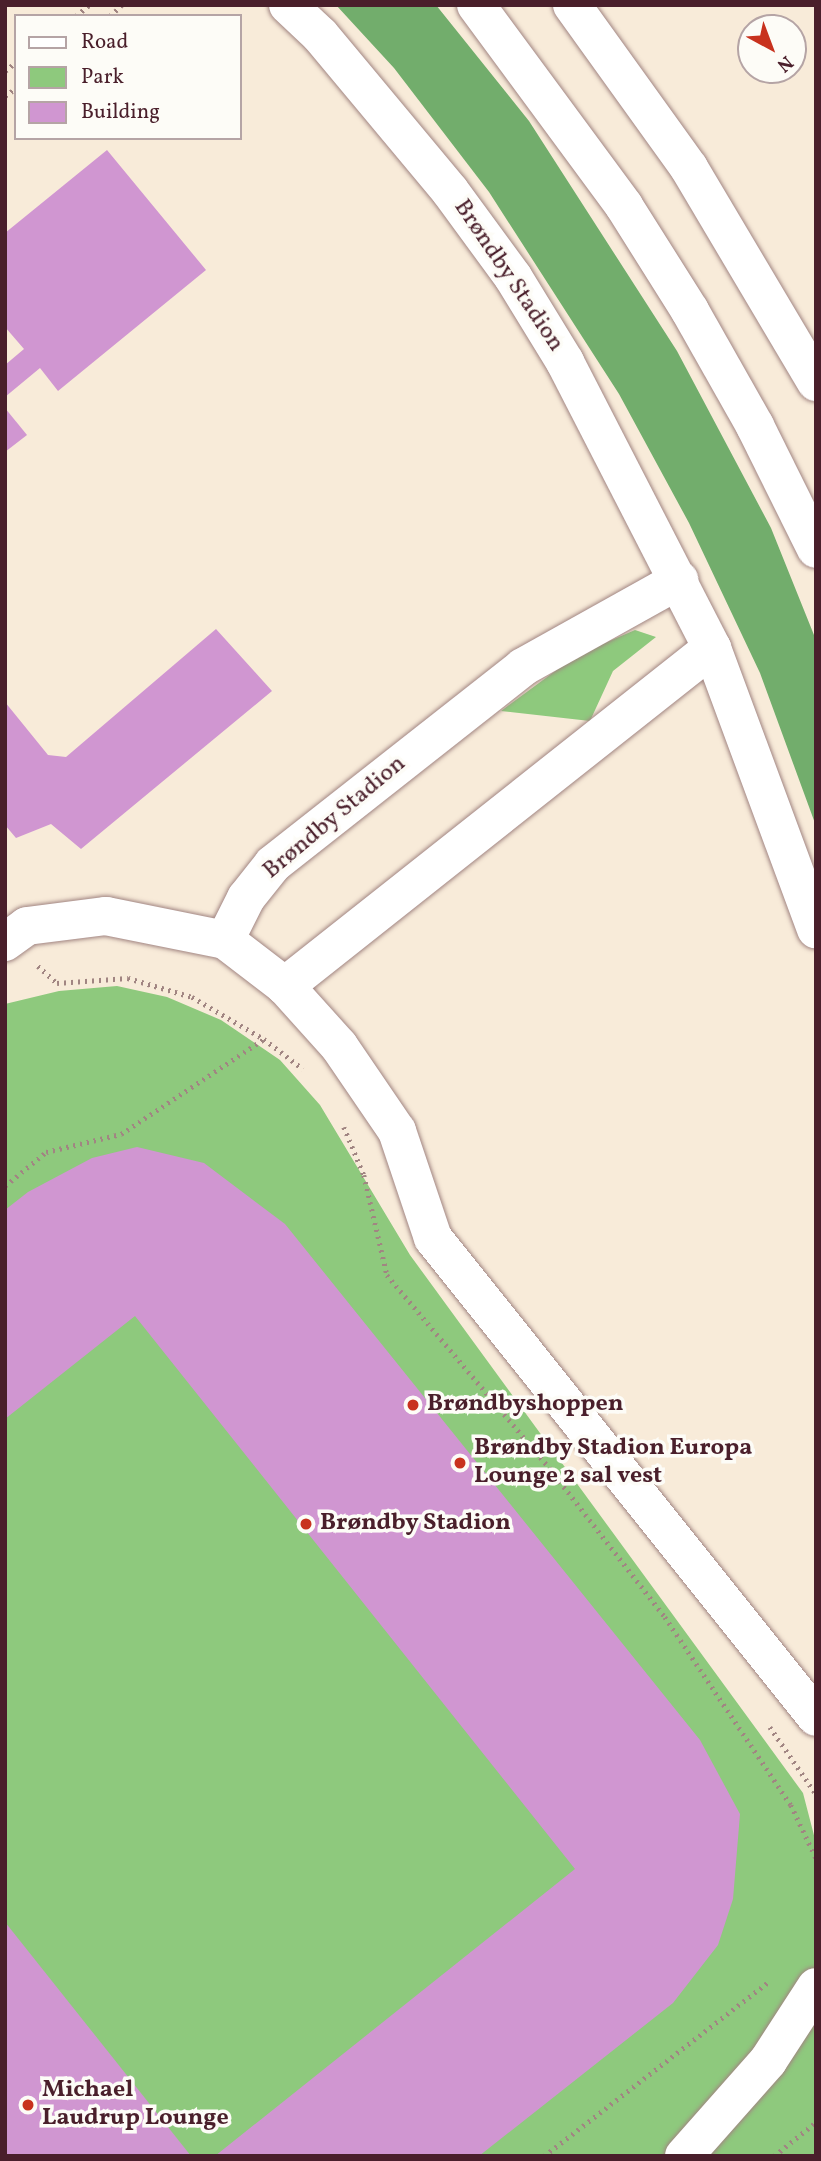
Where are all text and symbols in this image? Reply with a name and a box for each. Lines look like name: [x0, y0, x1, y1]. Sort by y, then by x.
legend: [14, 14, 242, 140]
north arrow: [737, 14, 807, 84]
text: Road: [81, 28, 128, 57]
text: N: [771, 49, 798, 78]
text: Park: [81, 63, 124, 92]
text: Building: [81, 98, 160, 127]
street label: Brøndby Stadion: [446, 194, 570, 358]
street label: Brøndby Stadion: [258, 750, 412, 886]
place label: Brøndbyshoppen: [427, 1391, 624, 1419]
marker: Brøndbyshoppen: [405, 1397, 421, 1413]
place label: Brøndby Stadion Europa Lounge 2 sal vest: [474, 1435, 753, 1491]
marker: Brøndby Stadion Europa Lounge 2 sal vest: [452, 1455, 468, 1471]
place label: Brøndby Stadion: [320, 1510, 511, 1538]
marker: Brøndby Stadion: [298, 1516, 314, 1532]
place label: Michael Laudrup Lounge: [42, 2077, 229, 2133]
marker: Michael Laudrup Lounge: [20, 2097, 36, 2113]

